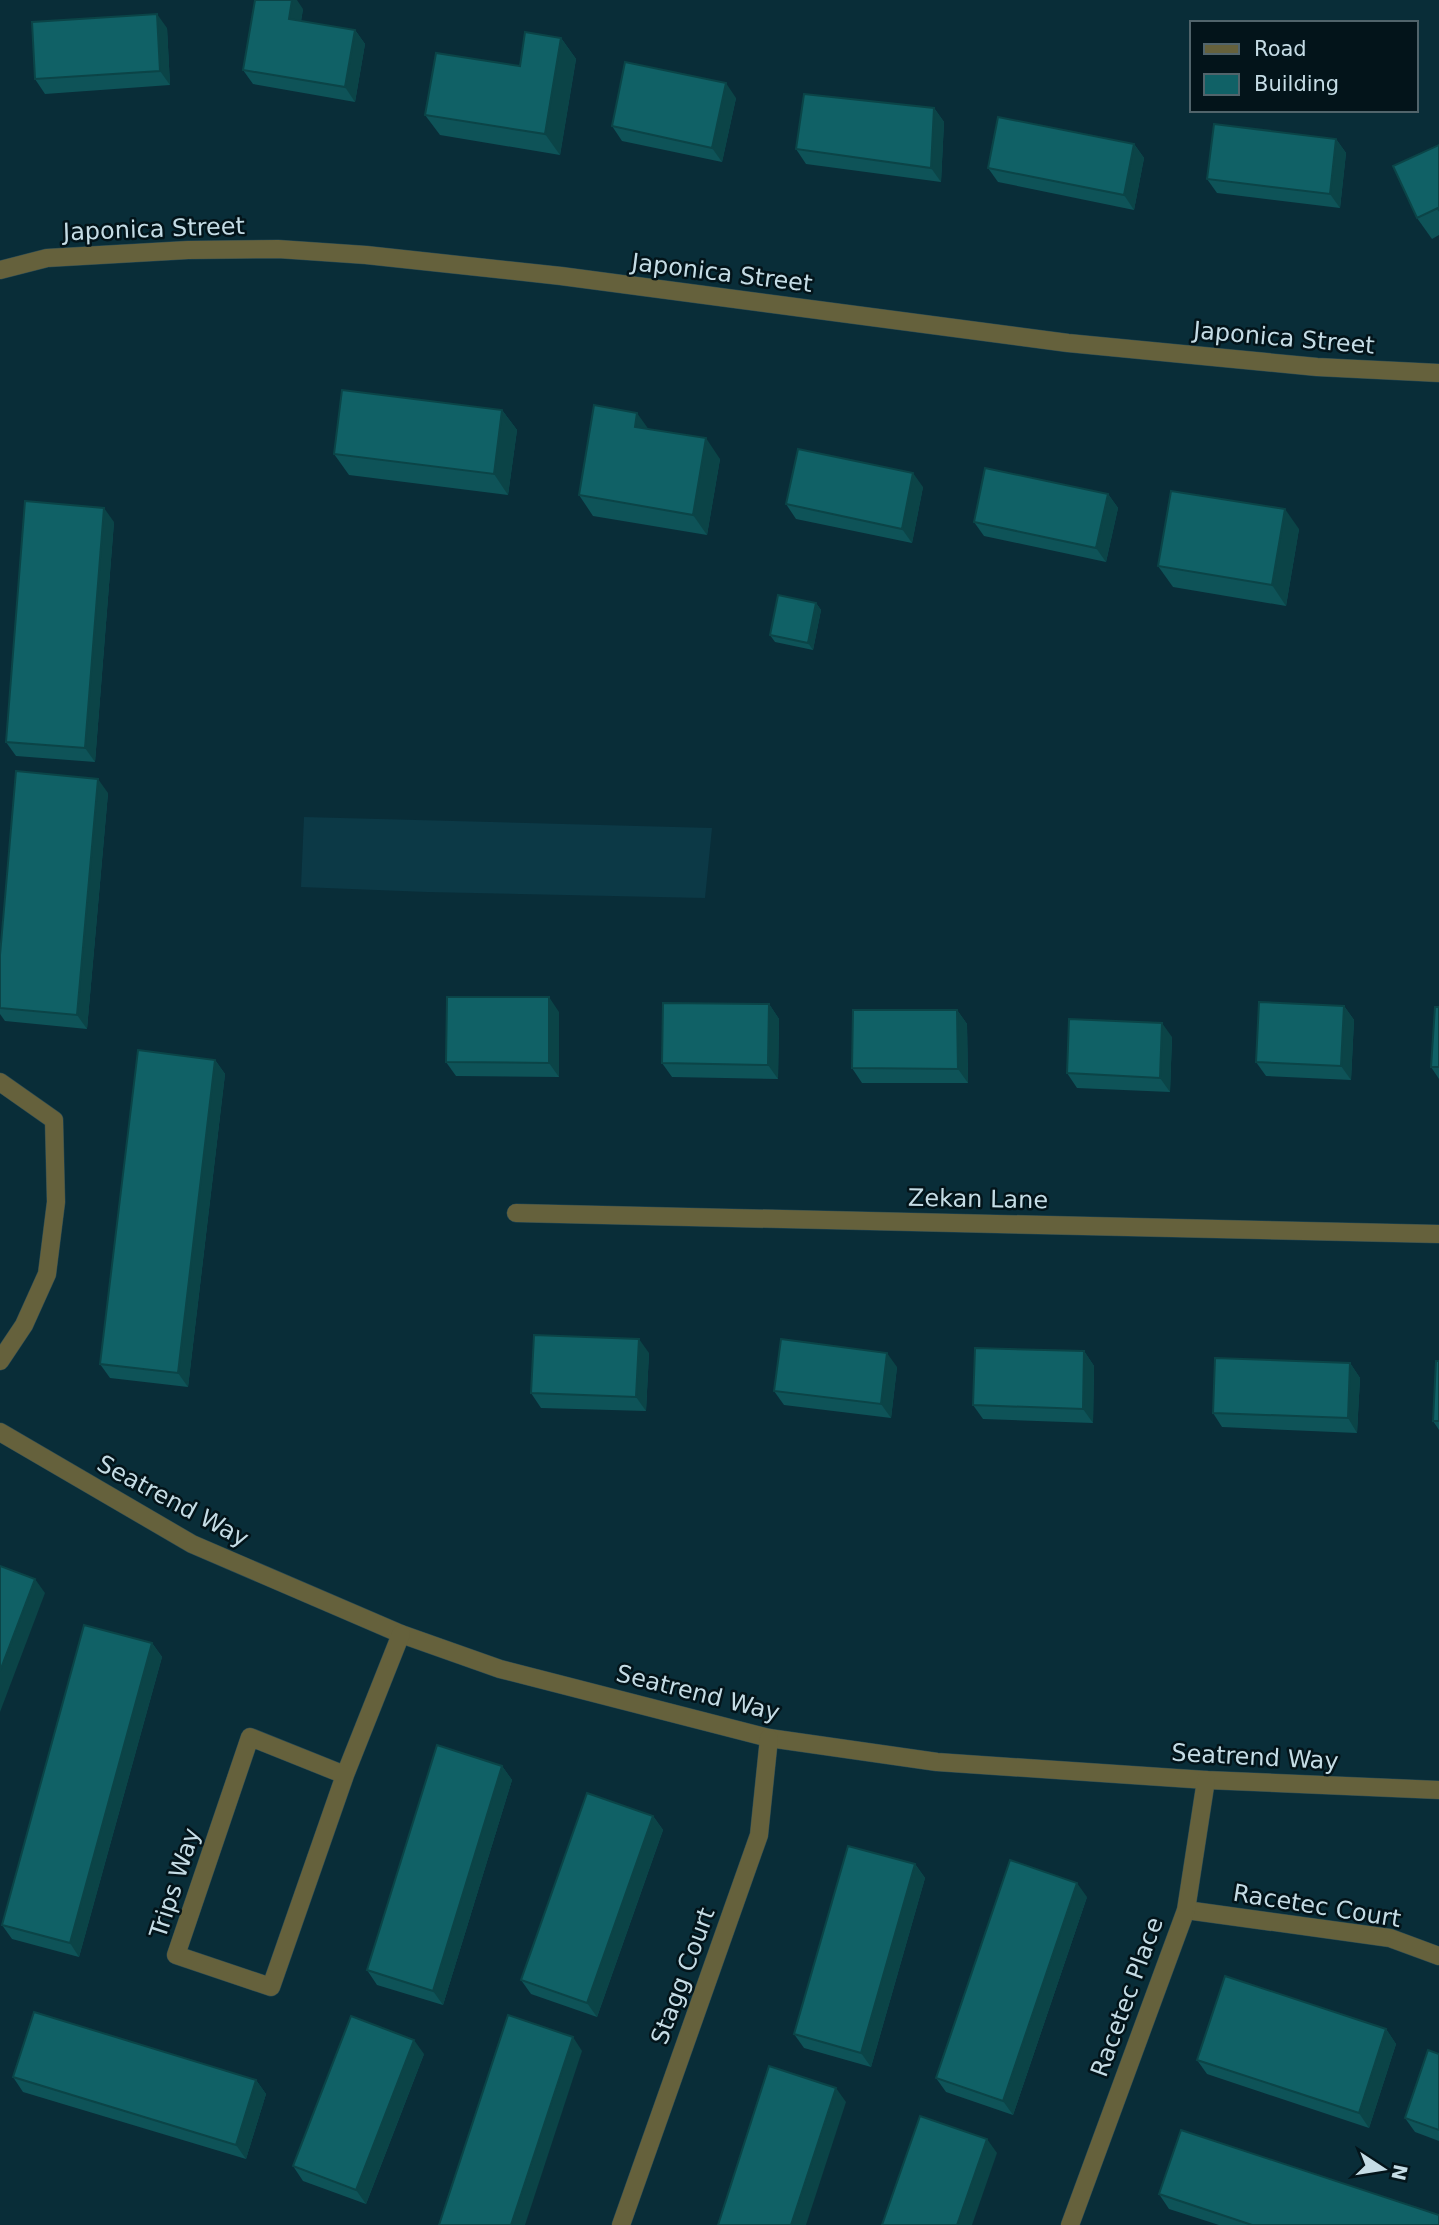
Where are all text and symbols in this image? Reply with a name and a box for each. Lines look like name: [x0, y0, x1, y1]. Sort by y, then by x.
legend: [1190, 21, 1418, 112]
text: Road: [1254, 37, 1307, 61]
text: Building: [1254, 72, 1339, 96]
street label: Japonica Street: [61, 212, 245, 246]
street label: Japonica Street: [628, 248, 814, 298]
street label: Japonica Street: [1190, 316, 1376, 360]
street label: Zekan Lane: [908, 1184, 1048, 1214]
street label: Seatrend Way: [93, 1449, 253, 1553]
street label: Seatrend Way: [613, 1659, 783, 1727]
street label: Seatrend Way: [1171, 1739, 1339, 1775]
street label: Trips Way: [144, 1824, 206, 1943]
street label: Racetec Court: [1231, 1879, 1403, 1933]
street label: Stagg Court: [645, 1904, 721, 2048]
street label: Racetec Place: [1085, 1913, 1169, 2081]
north arrow: [1348, 2134, 1418, 2204]
text: N: [1387, 2162, 1412, 2183]

